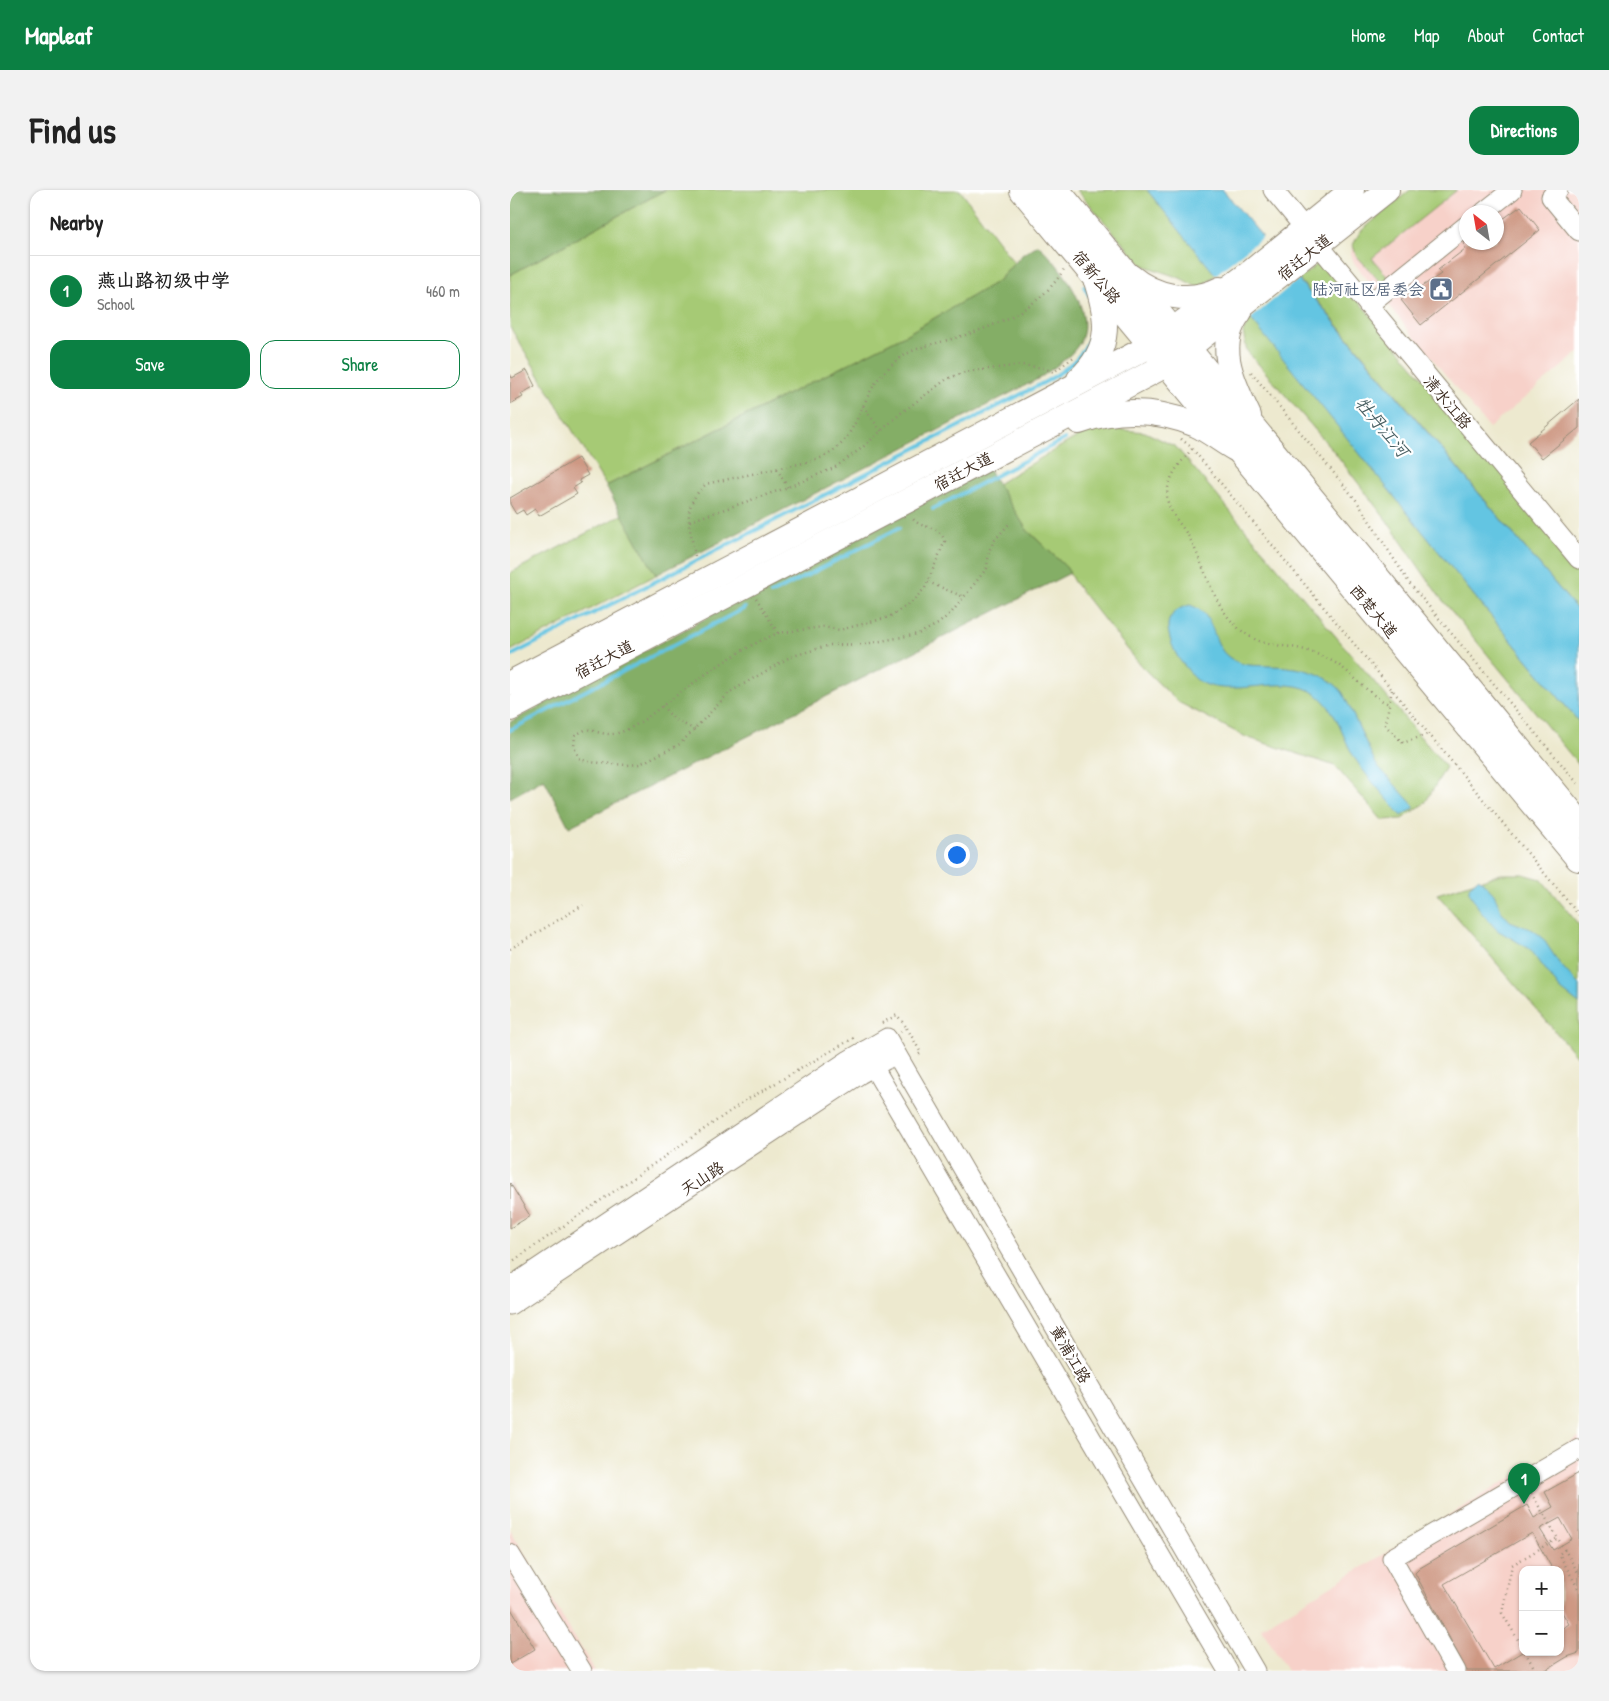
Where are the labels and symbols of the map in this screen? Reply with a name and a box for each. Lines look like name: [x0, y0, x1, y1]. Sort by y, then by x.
north arrow: [1459, 205, 1504, 250]
street label: 宿迁大道: [1272, 228, 1336, 286]
street label: 宿新公路: [1068, 245, 1126, 309]
public building icon: 陆河社区居委会: [1428, 276, 1454, 302]
place label: 陆河社区居委会: [1312, 278, 1424, 300]
street label: 清水江路: [1419, 370, 1477, 434]
water label: 牡丹江河: [1350, 391, 1417, 465]
street label: 宿迁大道: [930, 446, 996, 496]
street label: 西楚大道: [1345, 579, 1403, 643]
street label: 宿迁大道: [571, 634, 637, 684]
your location: [944, 842, 970, 868]
street label: 天山路: [676, 1156, 728, 1200]
street label: 黄浦江路: [1045, 1321, 1097, 1387]
pin: 1: [1508, 1463, 1540, 1504]

